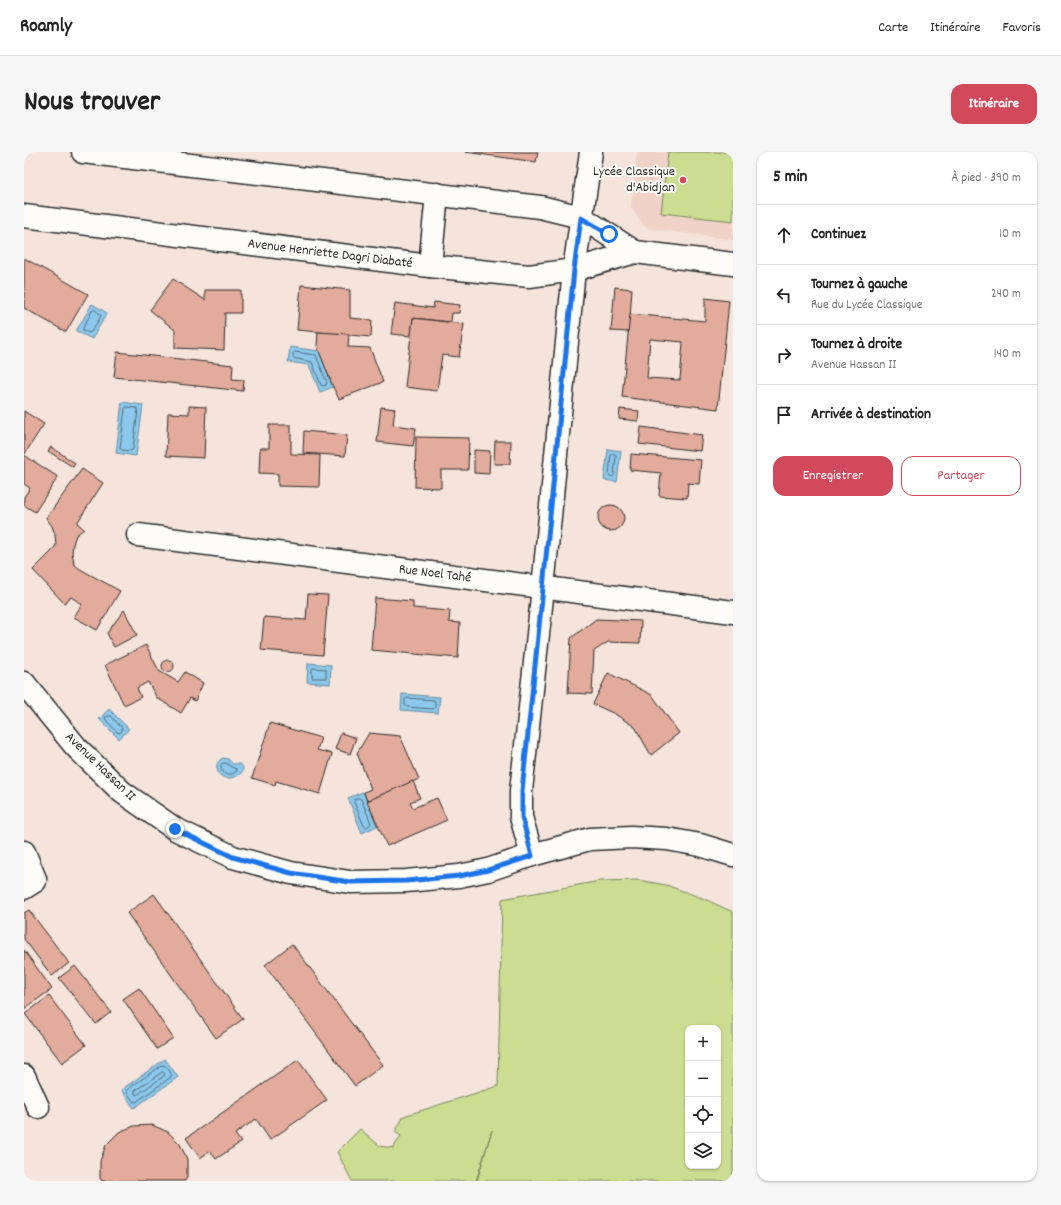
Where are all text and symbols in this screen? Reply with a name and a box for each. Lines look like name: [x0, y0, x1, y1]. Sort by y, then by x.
text: Roamly: [20, 14, 72, 41]
text: Carte: [878, 18, 908, 38]
text: Itinéraire: [930, 18, 980, 38]
text: Favoris: [1002, 18, 1041, 38]
text: Nous trouver: [24, 84, 160, 124]
button: Itinéraire: [951, 84, 1037, 124]
place label: Lycée Classique d'Abidjan: [593, 162, 675, 198]
text: 5 min: [773, 166, 807, 190]
text: À pied · 390 m: [951, 169, 1021, 188]
marker: Lycée Classique d'Abidjan: [678, 175, 688, 185]
icon: ahead: [773, 224, 795, 246]
text: Continuez: [811, 224, 866, 246]
route start: [600, 225, 618, 243]
text: 10 m: [999, 225, 1021, 244]
street label: Avenue Henriette Dagri Diabaté: [246, 234, 414, 274]
text: Tournez à gauche: [811, 274, 908, 296]
icon: left: [773, 284, 795, 306]
text: 240 m: [991, 285, 1021, 304]
text: Rue du Lycée Classique: [811, 296, 922, 315]
text: Tournez à droite: [811, 334, 902, 356]
icon: right: [773, 344, 795, 366]
text: 140 m: [994, 345, 1021, 364]
text: Avenue Hassan II: [811, 356, 896, 375]
icon: arrive: [773, 404, 795, 426]
text: Arrivée à destination: [811, 404, 931, 426]
button: Enregistrer: [773, 456, 893, 496]
button: Partager: [901, 456, 1021, 496]
street label: Rue Noel Tahé: [398, 560, 472, 588]
street label: Avenue Hassan II: [60, 728, 140, 807]
route end: [166, 820, 184, 838]
map controls: [685, 1025, 721, 1169]
button: +: [685, 1025, 721, 1061]
button: −: [685, 1061, 721, 1097]
button: locate: [685, 1097, 721, 1133]
button: layers: [685, 1133, 721, 1169]

